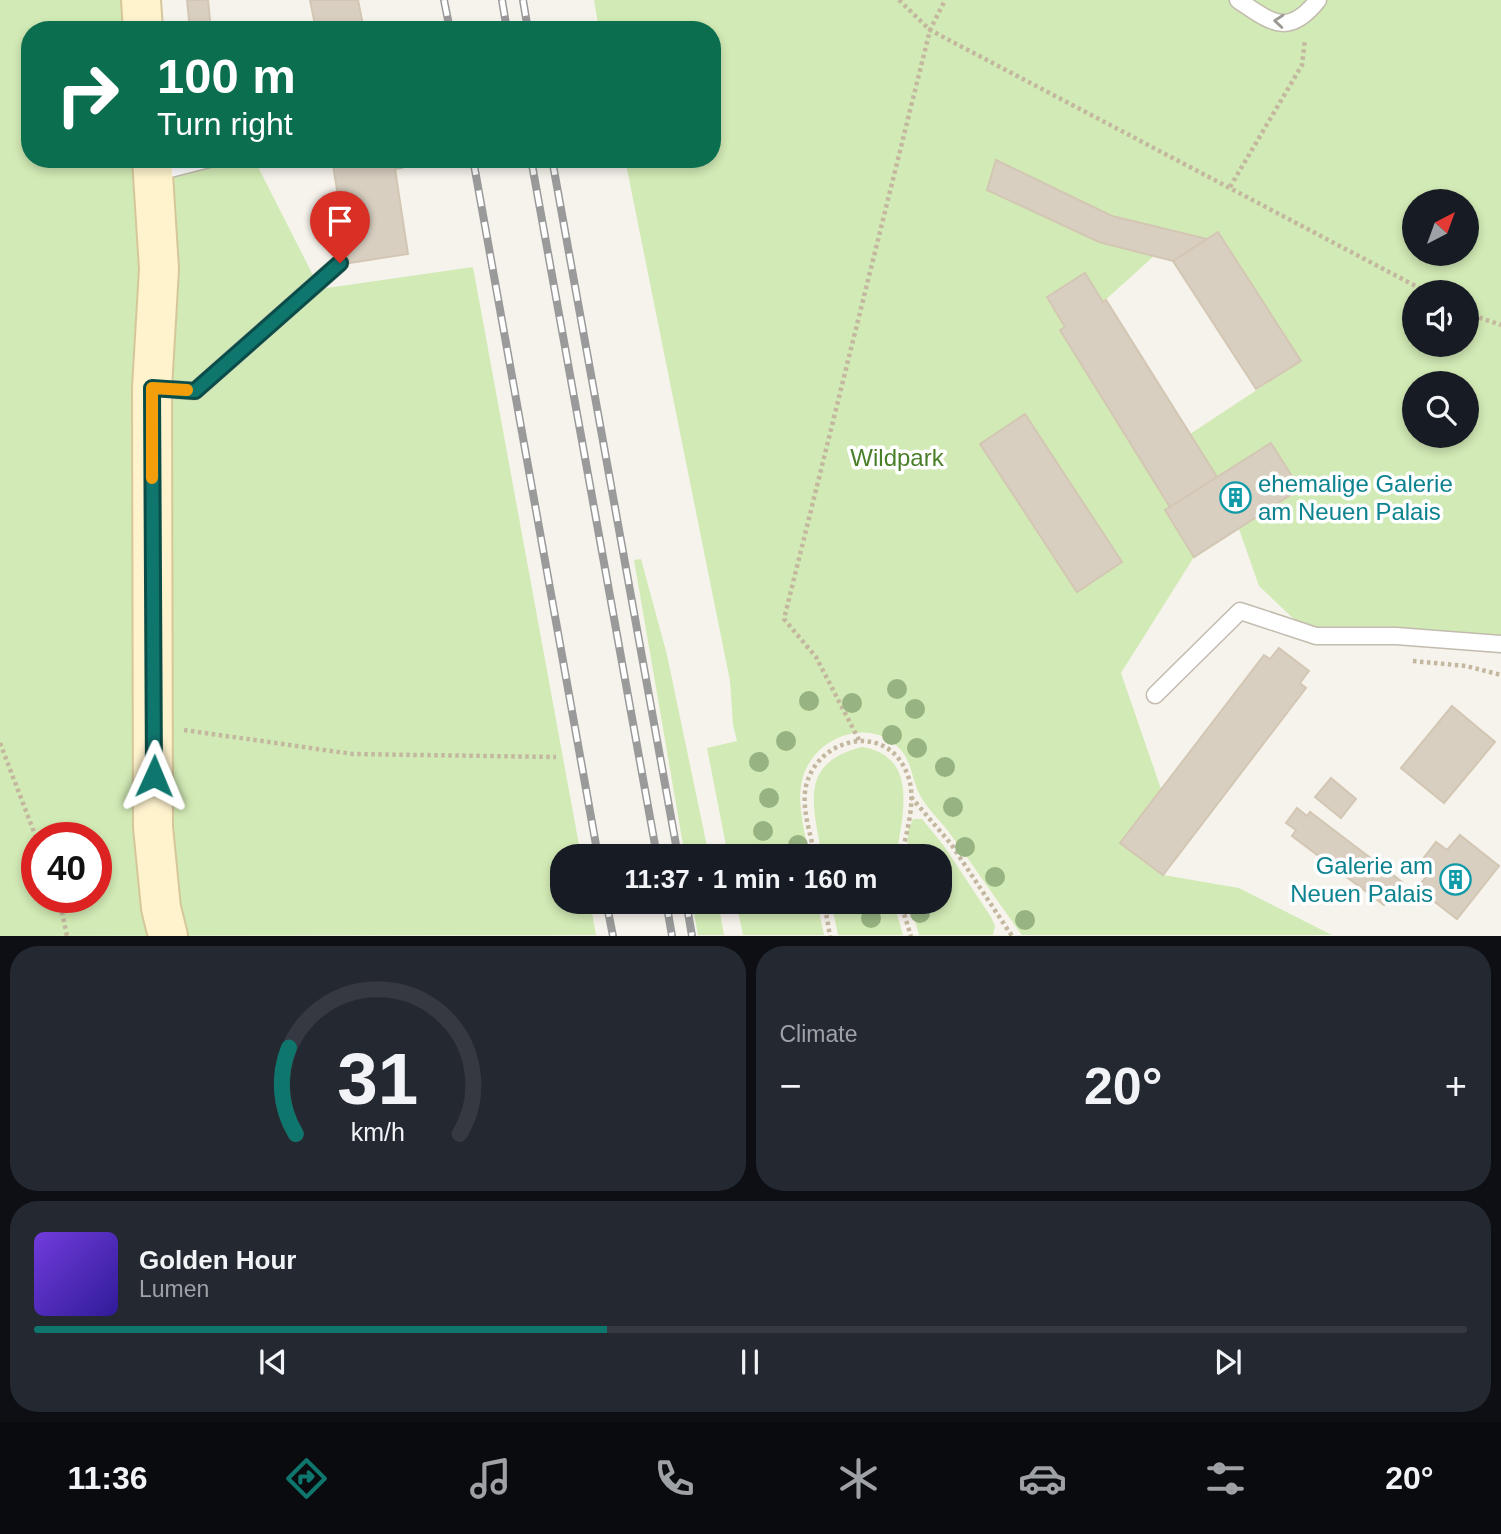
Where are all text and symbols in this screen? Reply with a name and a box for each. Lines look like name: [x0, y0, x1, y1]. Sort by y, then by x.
one-way arrow: [1274, 14, 1285, 29]
icon: right: [42, 49, 133, 140]
text: 100 m: [157, 49, 296, 103]
text: Turn right: [157, 106, 293, 142]
north arrow: [1402, 189, 1479, 266]
map controls: [1402, 189, 1479, 448]
pin: [310, 191, 370, 263]
icon: arrive: [321, 202, 359, 240]
button: sound: [1402, 280, 1479, 357]
button: search: [1402, 371, 1479, 448]
park label: Wildpark: [850, 444, 945, 471]
place label: ehemalige Galerie am Neuen Palais: [1258, 470, 1453, 525]
building icon: ehemalige Galerie am Neuen Palais: [1218, 481, 1252, 515]
position arrow: [117, 739, 191, 813]
speed limit sign: 40: [21, 822, 112, 913]
place label: Galerie am Neuen Palais: [1290, 852, 1433, 907]
building icon: Galerie am Neuen Palais: [1439, 863, 1473, 897]
text: 11:37 · 1 min · 160 m: [625, 864, 877, 894]
text: Climate: [780, 1021, 857, 1047]
text: 31: [337, 1039, 418, 1120]
text: 20°: [1084, 1057, 1163, 1115]
text: −: [780, 1065, 802, 1107]
text: +: [1445, 1065, 1467, 1107]
text: km/h: [351, 1118, 405, 1146]
text: Golden Hour: [139, 1245, 296, 1275]
text: Lumen: [139, 1276, 209, 1302]
icon: previous: [254, 1343, 292, 1381]
icon: pause: [731, 1343, 769, 1381]
icon: next: [1209, 1343, 1247, 1381]
icon: directions: [282, 1454, 331, 1503]
icon: music: [466, 1454, 515, 1503]
icon: phone: [650, 1454, 699, 1503]
icon: climate: [834, 1454, 883, 1503]
icon: car: [1018, 1454, 1067, 1503]
icon: filters: [1201, 1454, 1250, 1503]
text: 11:36: [67, 1460, 147, 1496]
text: 20°: [1385, 1460, 1434, 1496]

